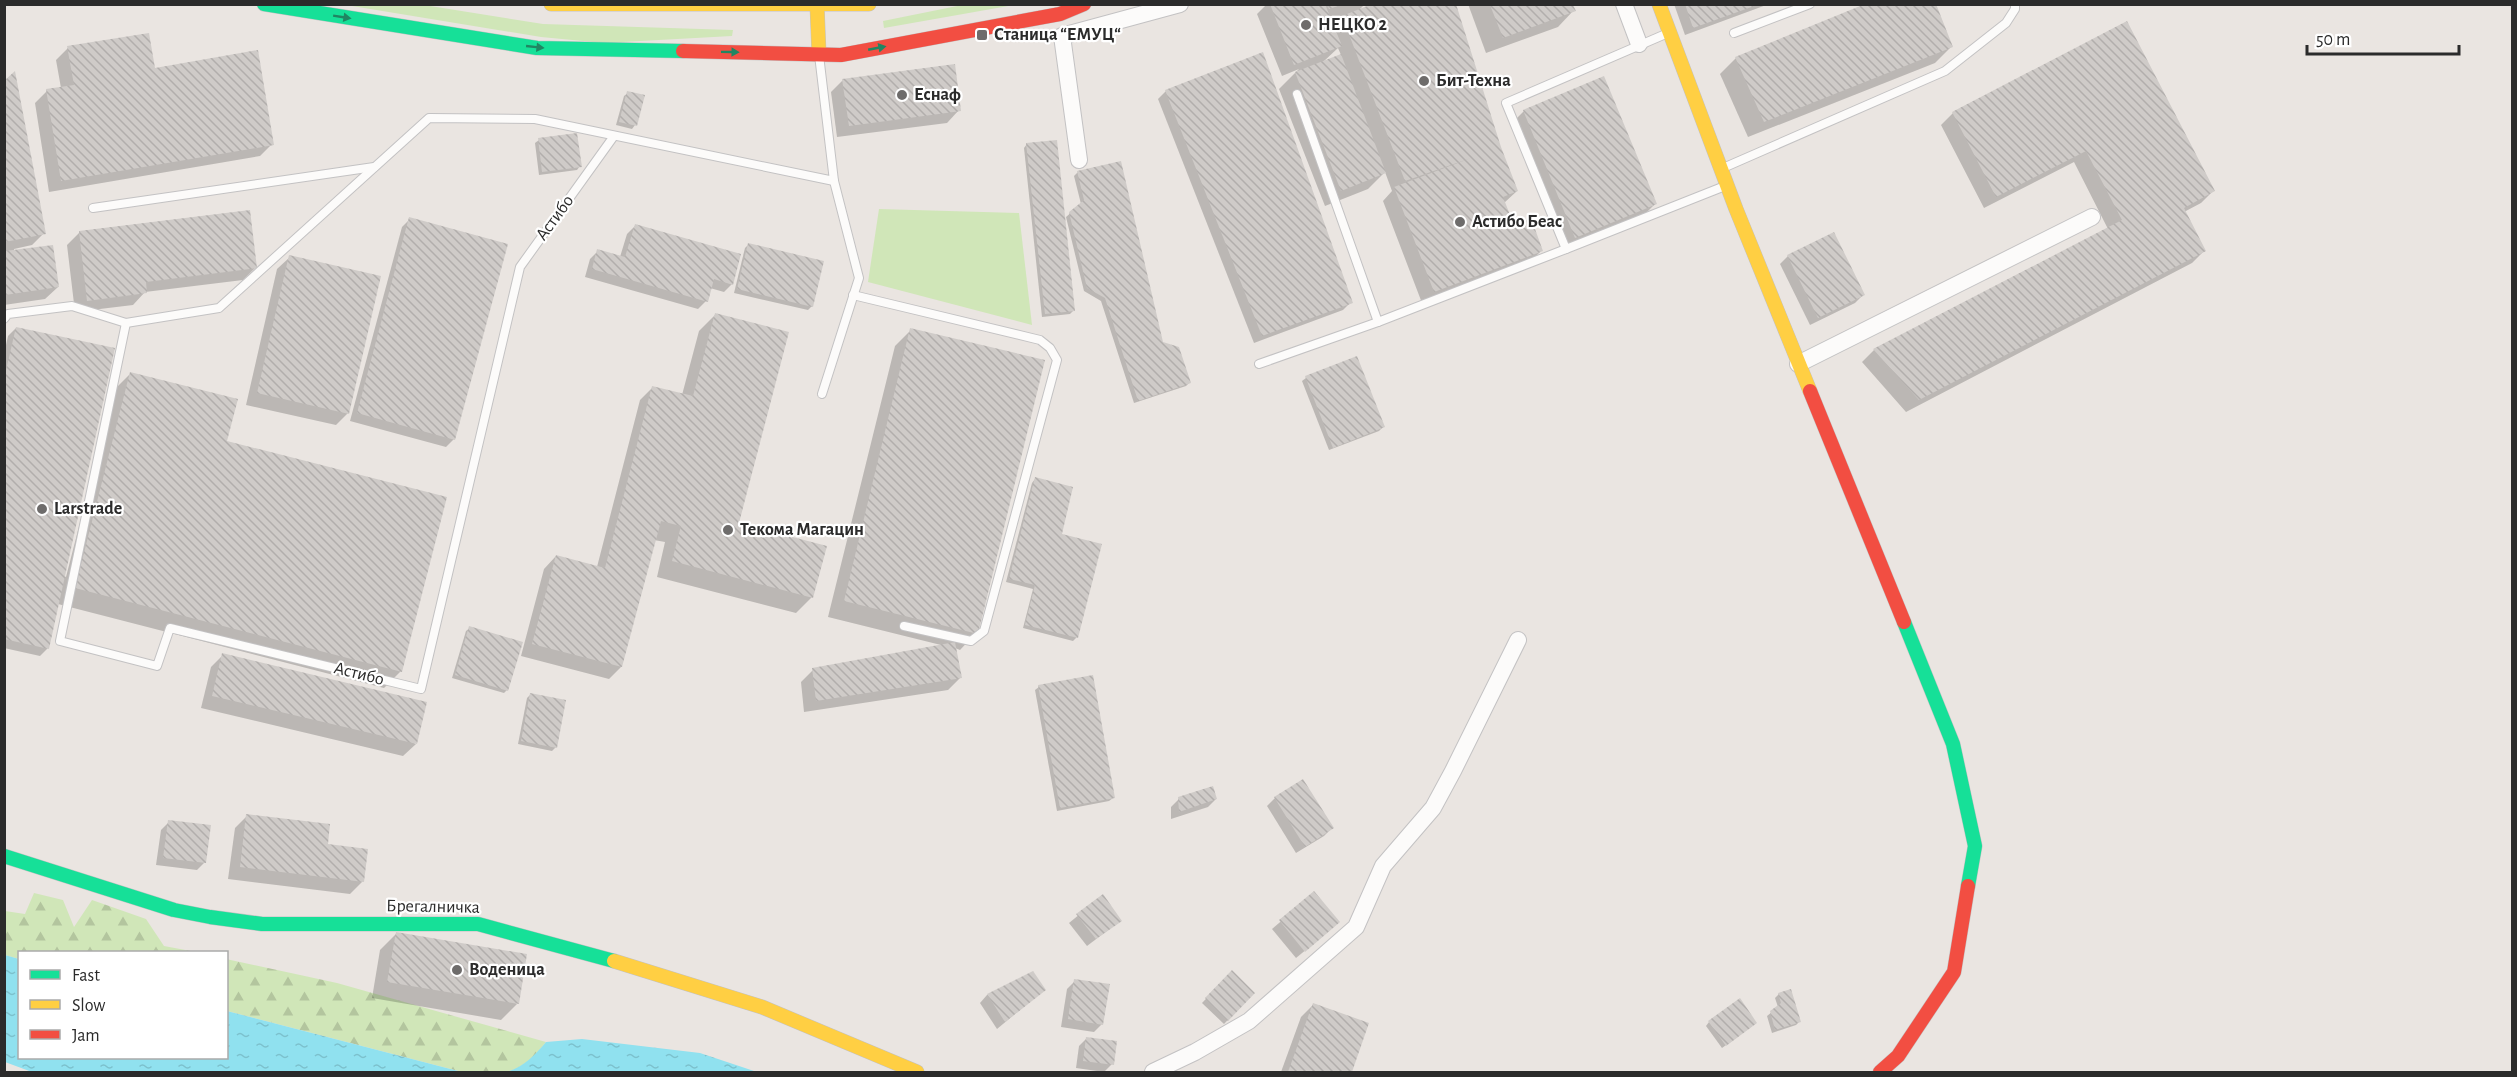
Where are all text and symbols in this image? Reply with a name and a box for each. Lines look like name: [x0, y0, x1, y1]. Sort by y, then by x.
one-way arrow: [333, 13, 352, 22]
place label: НЕЦКО 2: [1318, 16, 1388, 34]
marker: НЕЦКО 2: [1299, 18, 1313, 32]
scale bar: [2307, 18, 2458, 56]
place label: Станица “ЕМУЦ“: [994, 26, 1121, 44]
marker: Станица “ЕМУЦ“: [975, 28, 989, 42]
text: 50 m: [2316, 31, 2350, 49]
one-way arrow: [526, 42, 545, 52]
one-way arrow: [868, 43, 887, 52]
one-way arrow: [720, 47, 739, 57]
place label: Бит-Техна: [1436, 72, 1511, 90]
marker: Бит-Техна: [1417, 74, 1431, 88]
place label: Еснаф: [914, 86, 961, 104]
marker: Еснаф: [895, 88, 909, 102]
street label: Астибо: [532, 191, 577, 244]
place label: Астибо Беас: [1472, 213, 1562, 231]
marker: Астибо Беас: [1453, 215, 1467, 229]
place label: Larstrade: [54, 500, 122, 518]
marker: Larstrade: [35, 502, 49, 516]
place label: Текома Магацин: [740, 521, 864, 539]
marker: Текома Магацин: [721, 523, 735, 537]
street label: Астибо: [332, 658, 386, 689]
street label: Брегалничка: [386, 897, 480, 917]
legend: [18, 951, 228, 1059]
place label: Воденица: [469, 961, 545, 979]
marker: Воденица: [450, 963, 464, 977]
text: Fast: [72, 967, 100, 985]
text: Slow: [72, 997, 105, 1015]
text: Jam: [72, 1027, 100, 1045]

